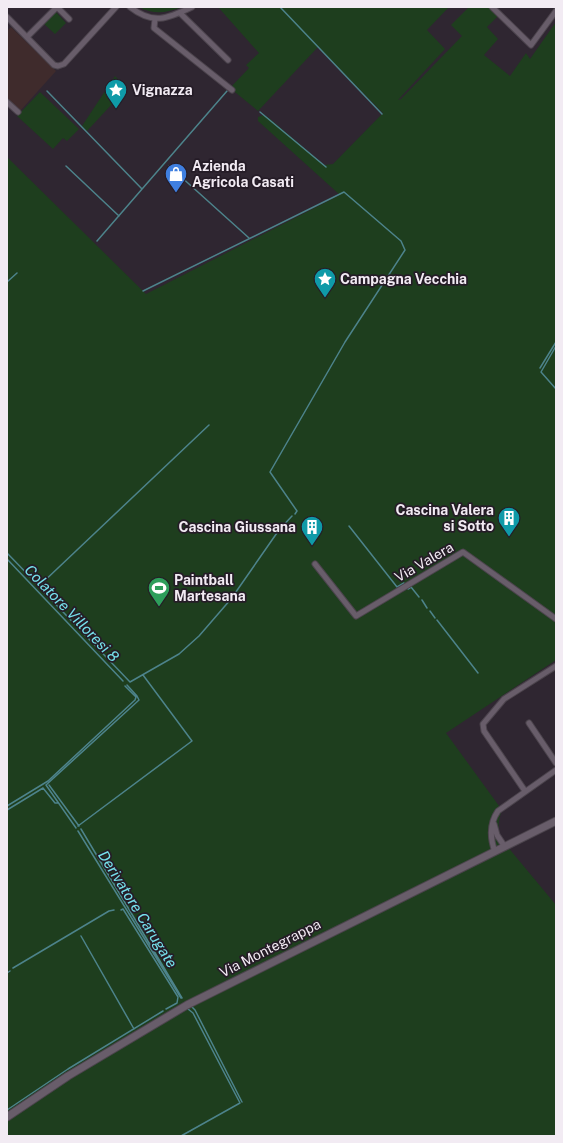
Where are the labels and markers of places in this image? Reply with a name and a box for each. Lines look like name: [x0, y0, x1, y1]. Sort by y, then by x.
place icon: Vignazza: [103, 77, 129, 110]
place label: Vignazza: [132, 82, 193, 98]
place label: Azienda Agricola Casati: [192, 158, 294, 190]
shop icon: Azienda Agricola Casati: [163, 161, 189, 194]
place icon: Campagna Vecchia: [312, 266, 338, 299]
place label: Campagna Vecchia: [340, 271, 467, 287]
place label: Cascina Valera si Sotto: [396, 502, 494, 534]
building icon: Cascina Valera si Sotto: [496, 505, 522, 538]
building icon: Cascina Giussana: [299, 514, 325, 547]
place label: Cascina Giussana: [179, 519, 296, 535]
place label: Paintball Martesana: [174, 572, 246, 604]
sports icon: Paintball Martesana: [146, 575, 172, 608]

